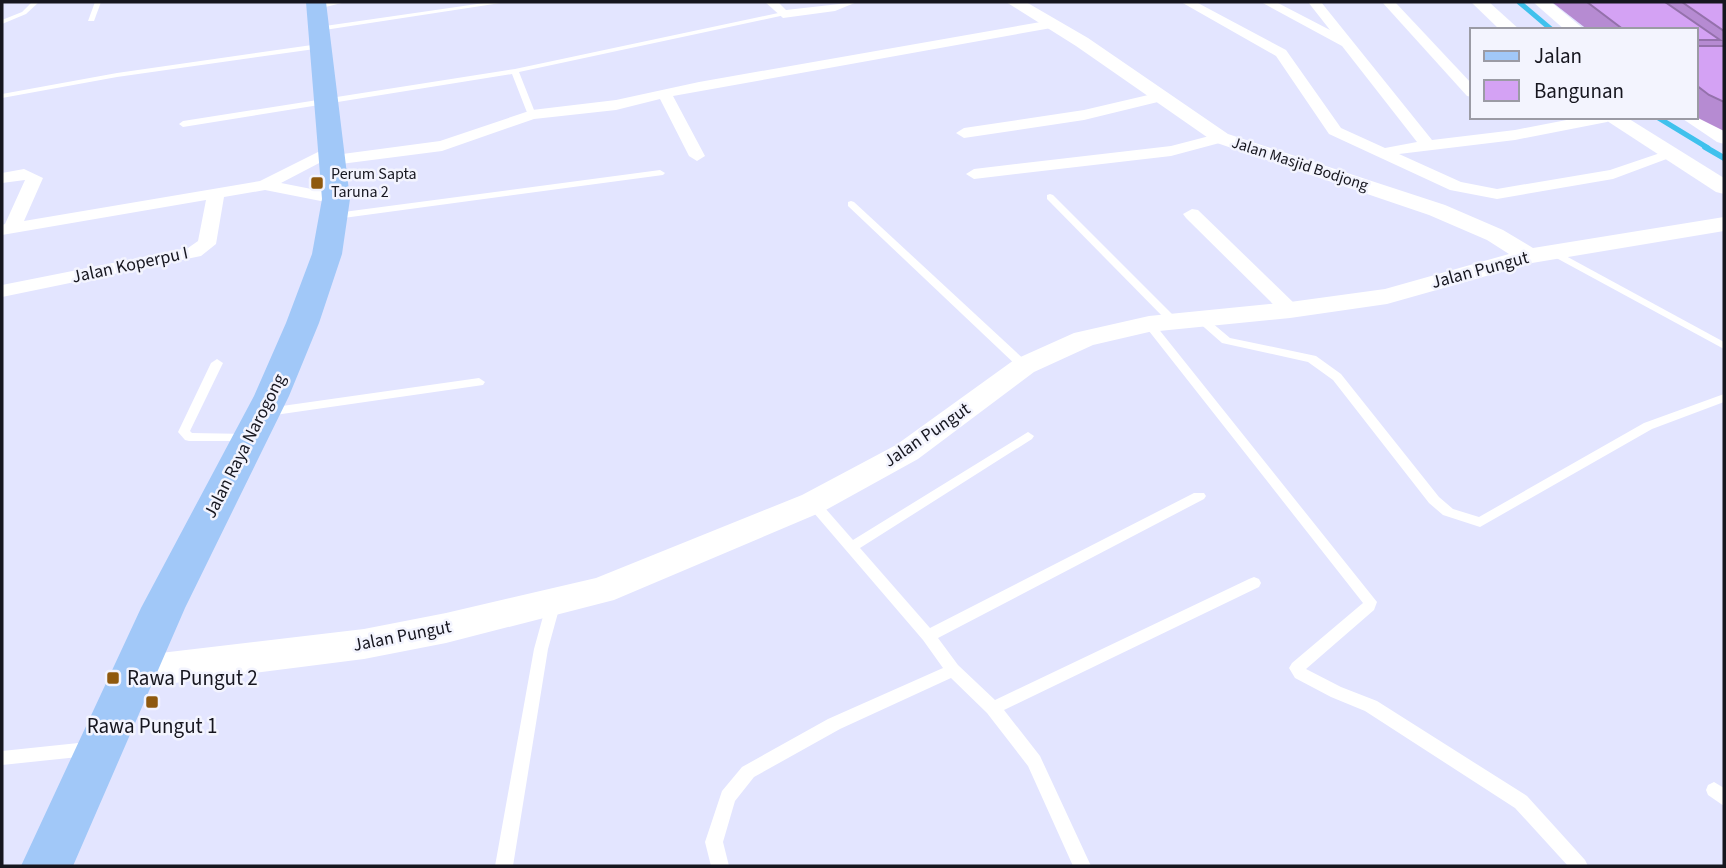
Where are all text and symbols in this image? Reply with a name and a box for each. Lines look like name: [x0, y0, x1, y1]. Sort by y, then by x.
legend: [1470, 28, 1698, 119]
text: Jalan: [1534, 41, 1582, 71]
text: Bangunan: [1534, 76, 1624, 106]
street label: Jalan Masjid Bodjong: [1229, 132, 1371, 196]
place label: Perum Sapta Taruna 2: [331, 163, 417, 203]
marker: Perum Sapta Taruna 2: [309, 175, 325, 191]
street label: Jalan Koperpu I: [70, 240, 190, 290]
street label: Jalan Pungut: [1429, 245, 1531, 295]
street label: Jalan Raya Narogong: [198, 370, 292, 522]
street label: Jalan Pungut: [879, 397, 975, 473]
street label: Jalan Pungut: [351, 614, 453, 658]
place label: Rawa Pungut 2: [127, 663, 258, 693]
marker: Rawa Pungut 2: [105, 670, 121, 686]
marker: Rawa Pungut 1: [144, 694, 160, 710]
place label: Rawa Pungut 1: [87, 711, 217, 741]

